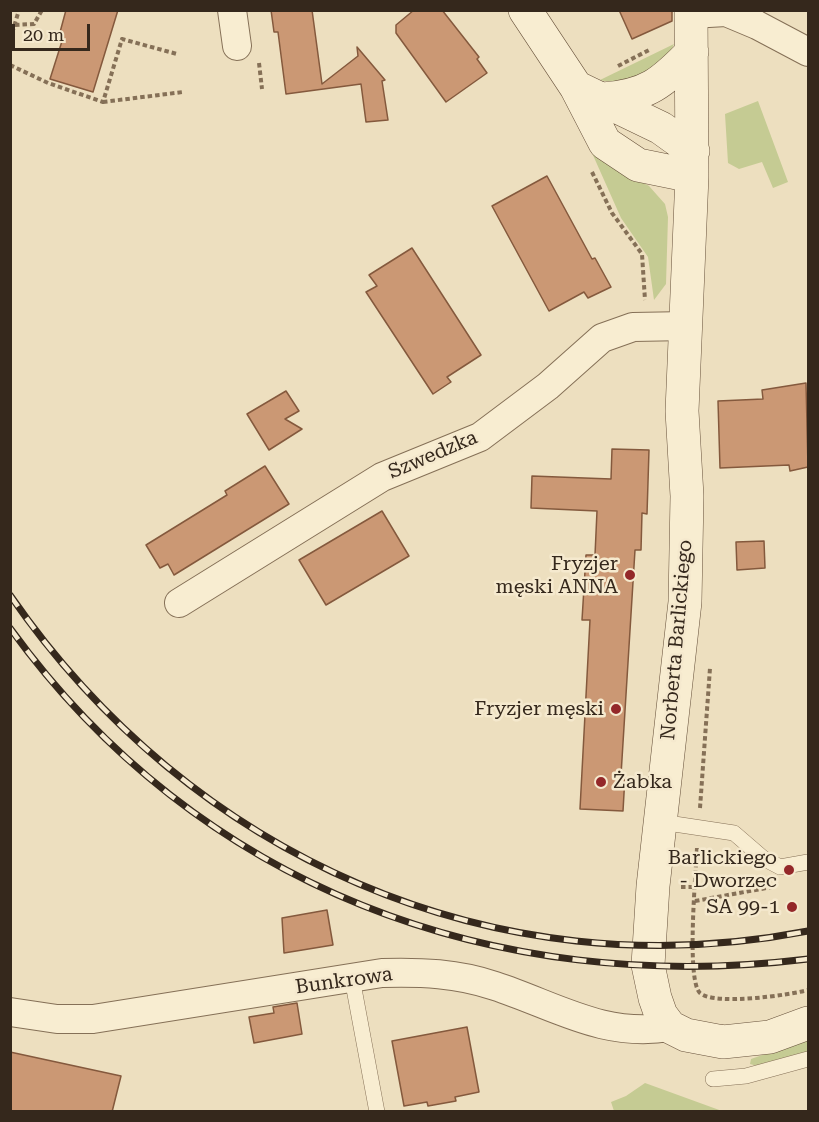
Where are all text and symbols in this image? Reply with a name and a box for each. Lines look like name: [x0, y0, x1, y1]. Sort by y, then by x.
scale bar: [15, 12, 93, 50]
text: 20 m: [23, 24, 64, 45]
street label: Szwedzka: [385, 426, 481, 484]
street label: Norberta Barlickiego: [656, 539, 698, 741]
place label: Fryzjer męski ANNA: [495, 552, 618, 599]
marker: Fryzjer męski ANNA: [623, 568, 637, 582]
place label: Fryzjer męski: [474, 697, 604, 721]
marker: Fryzjer męski: [609, 702, 623, 716]
place label: Żabka: [613, 770, 672, 794]
marker: Żabka: [594, 775, 608, 789]
place label: Barlickiego - Dworzec: [668, 846, 777, 893]
marker: Barlickiego - Dworzec: [782, 863, 796, 877]
place label: SA 99-1: [706, 895, 780, 919]
marker: SA 99-1: [785, 900, 799, 914]
street label: Bunkrowa: [294, 962, 394, 1000]

